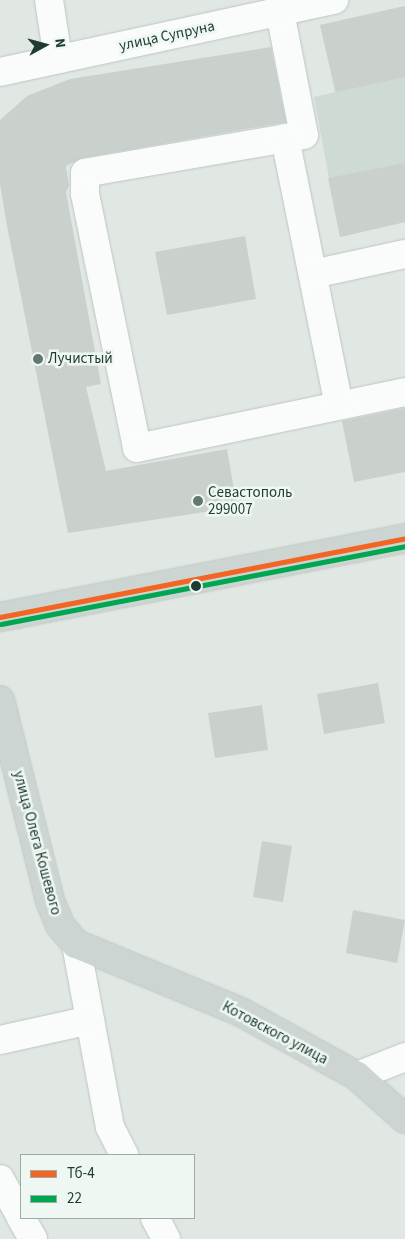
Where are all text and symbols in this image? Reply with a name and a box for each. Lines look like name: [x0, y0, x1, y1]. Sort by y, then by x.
street label: улица Супруна: [118, 17, 216, 55]
north arrow: [20, 20, 70, 70]
text: N: [49, 37, 70, 49]
place label: Лучистый: [48, 350, 113, 368]
marker: Лучистый: [32, 353, 44, 365]
place label: Севастополь 299007: [208, 483, 292, 518]
marker: Севастополь 299007: [192, 495, 204, 507]
unlabelled marker: [191, 581, 201, 591]
street label: улица Олега Кошевого: [9, 769, 65, 917]
street label: Котовского улица: [219, 998, 331, 1068]
legend: [20, 1154, 195, 1219]
text: Тб-4: [67, 1163, 95, 1184]
text: 22: [67, 1188, 82, 1209]

